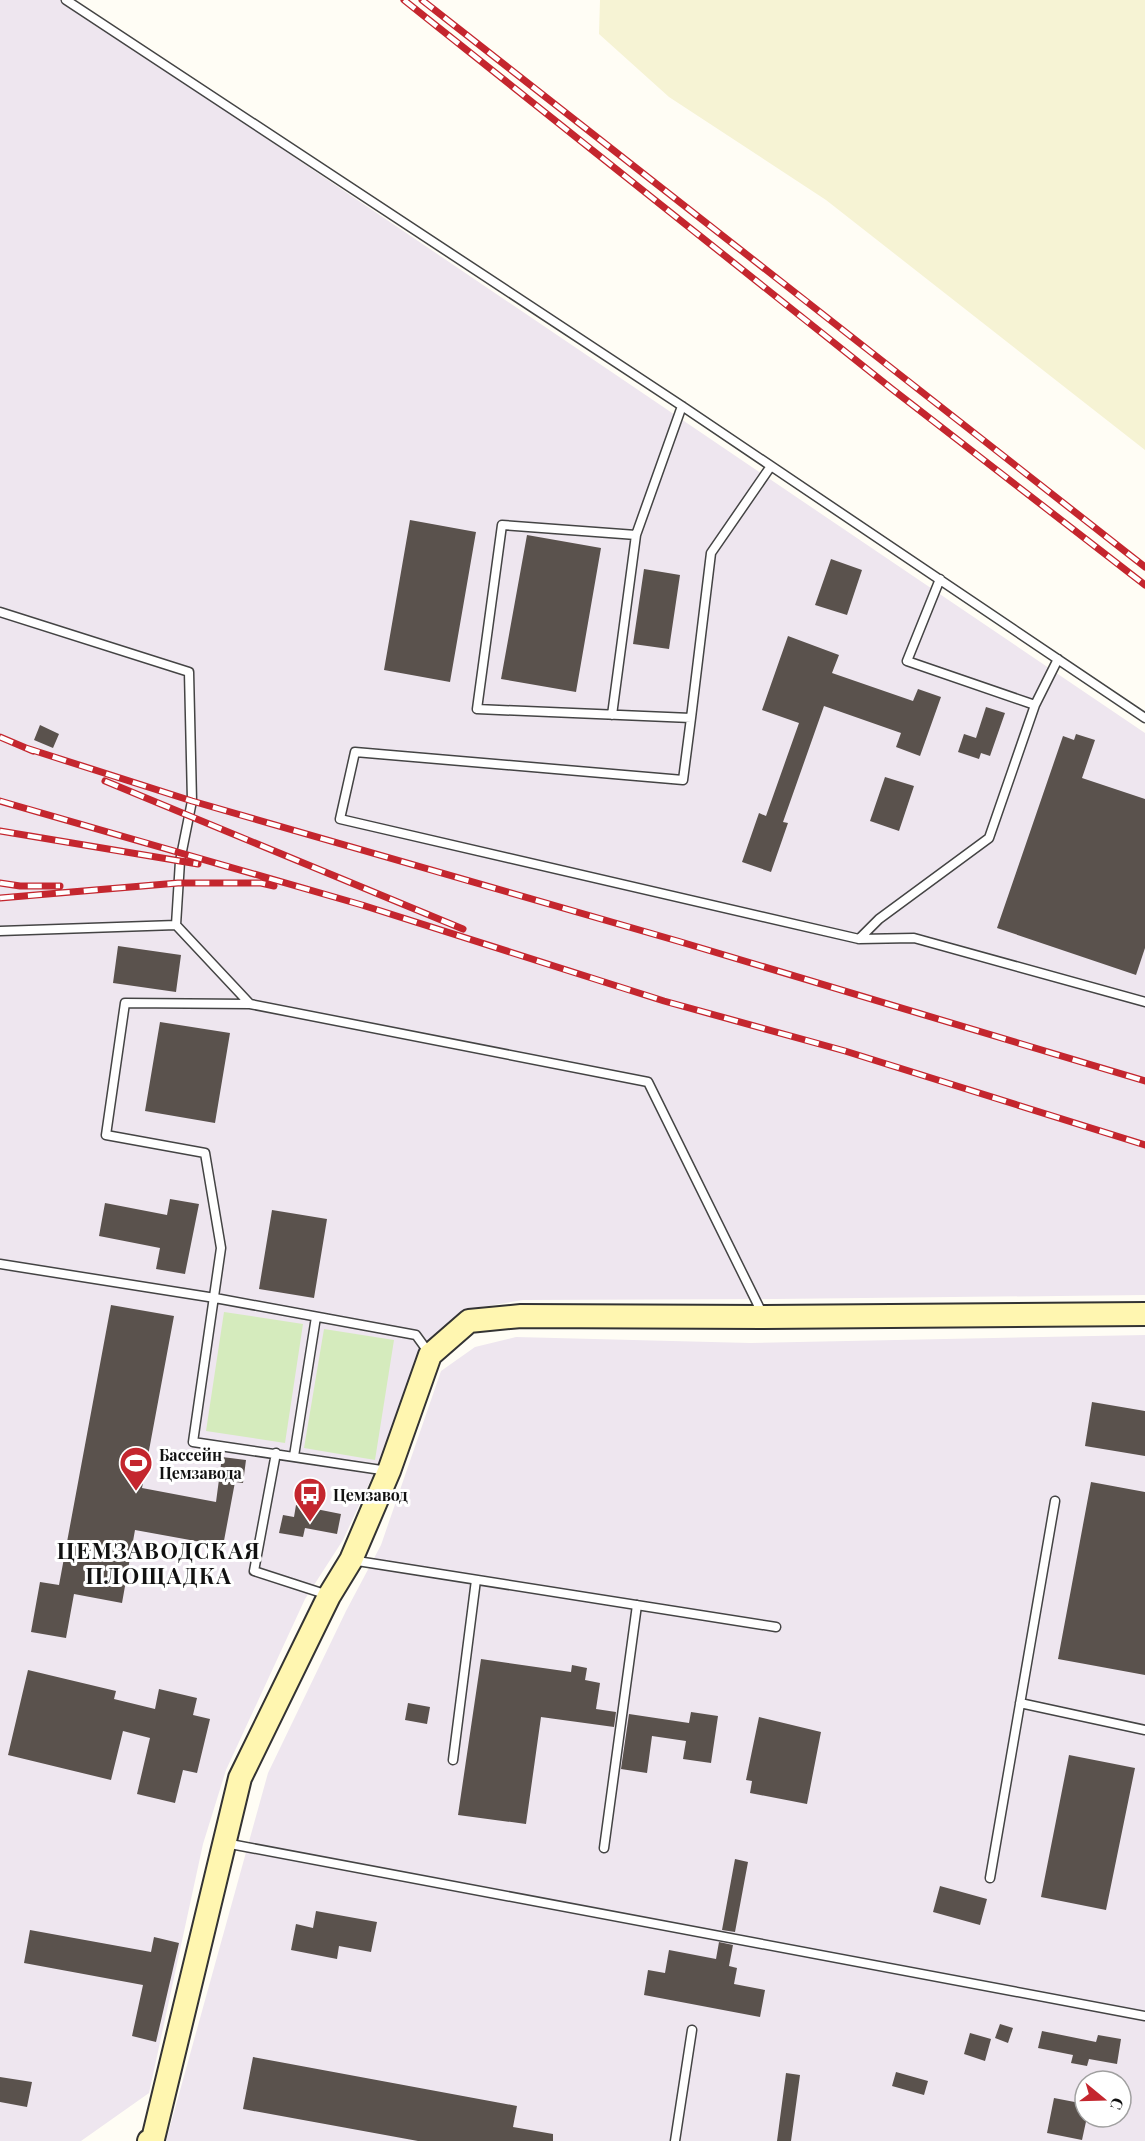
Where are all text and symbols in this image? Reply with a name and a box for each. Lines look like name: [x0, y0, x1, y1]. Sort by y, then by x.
place label: Бассейн Цемзавода: [159, 1444, 243, 1483]
sports icon: Бассейн Цемзавода: [118, 1445, 154, 1492]
bus stop icon: Цемзавод: [292, 1476, 328, 1523]
place label: Цемзавод: [333, 1484, 408, 1505]
district label: ЦЕМЗАВОДСКАЯ ПЛОЩАДКА: [57, 1535, 261, 1590]
north arrow: [1073, 2069, 1133, 2129]
text: С: [1106, 2095, 1129, 2113]

